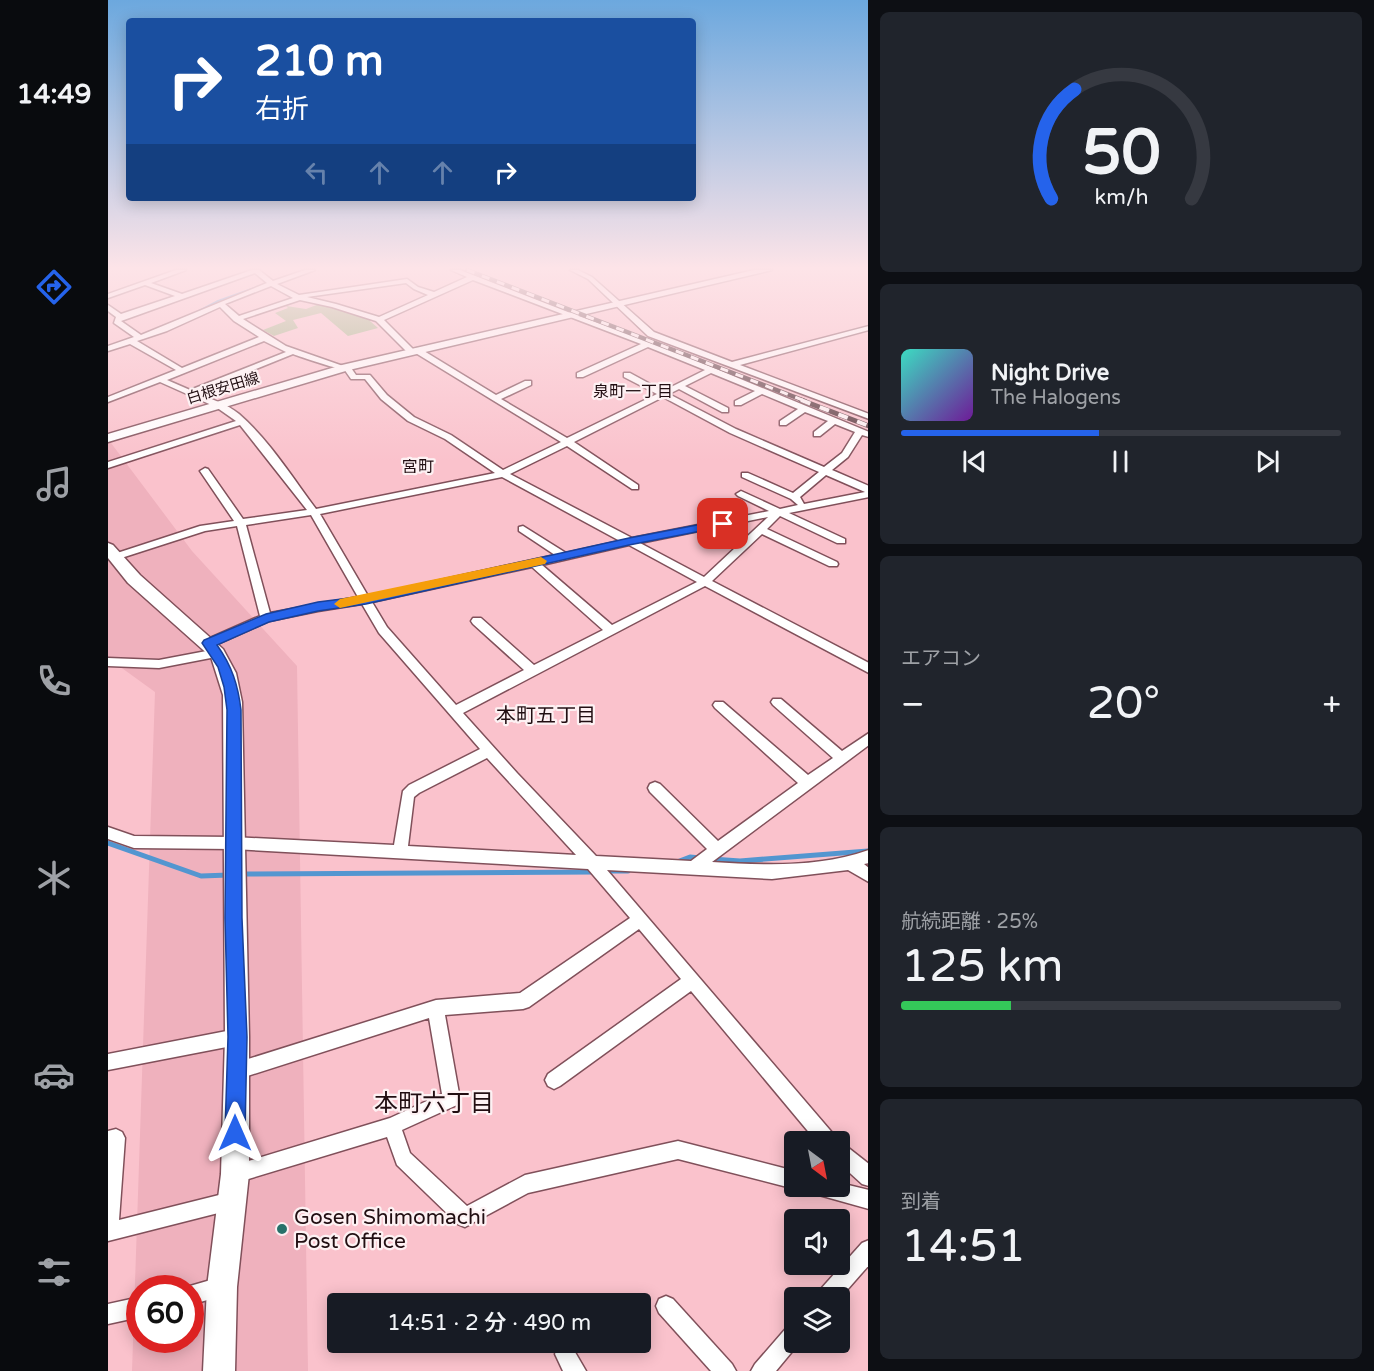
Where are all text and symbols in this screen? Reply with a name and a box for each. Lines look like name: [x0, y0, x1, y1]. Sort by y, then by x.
text: 210 m: [255, 36, 384, 87]
icon: right: [156, 42, 234, 120]
text: 14:49: [17, 78, 91, 111]
text: 右折: [255, 93, 309, 126]
text: 50: [1082, 116, 1160, 191]
icon: left: [300, 156, 333, 189]
icon: ahead: [363, 156, 396, 189]
icon: ahead: [426, 156, 459, 189]
icon: right: [489, 156, 522, 189]
text: km/h: [1094, 184, 1148, 210]
icon: directions: [33, 266, 75, 308]
text: Night Drive: [991, 360, 1109, 386]
street label: 白根安田線: [184, 368, 262, 408]
district label: 泉町一丁目: [593, 382, 673, 402]
text: The Halogens: [991, 386, 1121, 410]
icon: previous: [958, 445, 991, 478]
icon: pause: [1104, 445, 1137, 478]
icon: next: [1251, 445, 1284, 478]
district label: 宮町: [402, 457, 434, 477]
icon: music: [33, 463, 75, 505]
pin: [697, 498, 748, 549]
icon: arrive: [706, 507, 739, 540]
text: エアコン: [901, 647, 981, 671]
icon: phone: [33, 660, 75, 702]
text: 20°: [1087, 677, 1160, 731]
text: −: [901, 685, 925, 724]
text: +: [1322, 685, 1341, 724]
district label: 本町五丁目: [496, 704, 596, 728]
icon: climate: [33, 857, 75, 899]
text: 航続距離 · 25%: [901, 910, 1038, 934]
text: 125 km: [901, 940, 1063, 994]
icon: car: [33, 1054, 75, 1096]
district label: 本町六丁目: [374, 1089, 494, 1118]
position arrow: [203, 1101, 267, 1165]
north arrow: [784, 1131, 850, 1197]
map controls: [784, 1131, 850, 1353]
text: 到着: [901, 1190, 941, 1214]
place label: Gosen Shimomachi Post Office: [294, 1205, 486, 1254]
button: sound: [784, 1209, 850, 1275]
text: 14:51: [901, 1220, 1026, 1274]
marker: Gosen Shimomachi Post Office: [275, 1222, 289, 1236]
icon: filters: [33, 1251, 75, 1293]
speed limit sign: 60: [126, 1275, 204, 1353]
button: layers: [784, 1287, 850, 1353]
text: 14:51 · 2 分 · 490 m: [387, 1310, 591, 1336]

